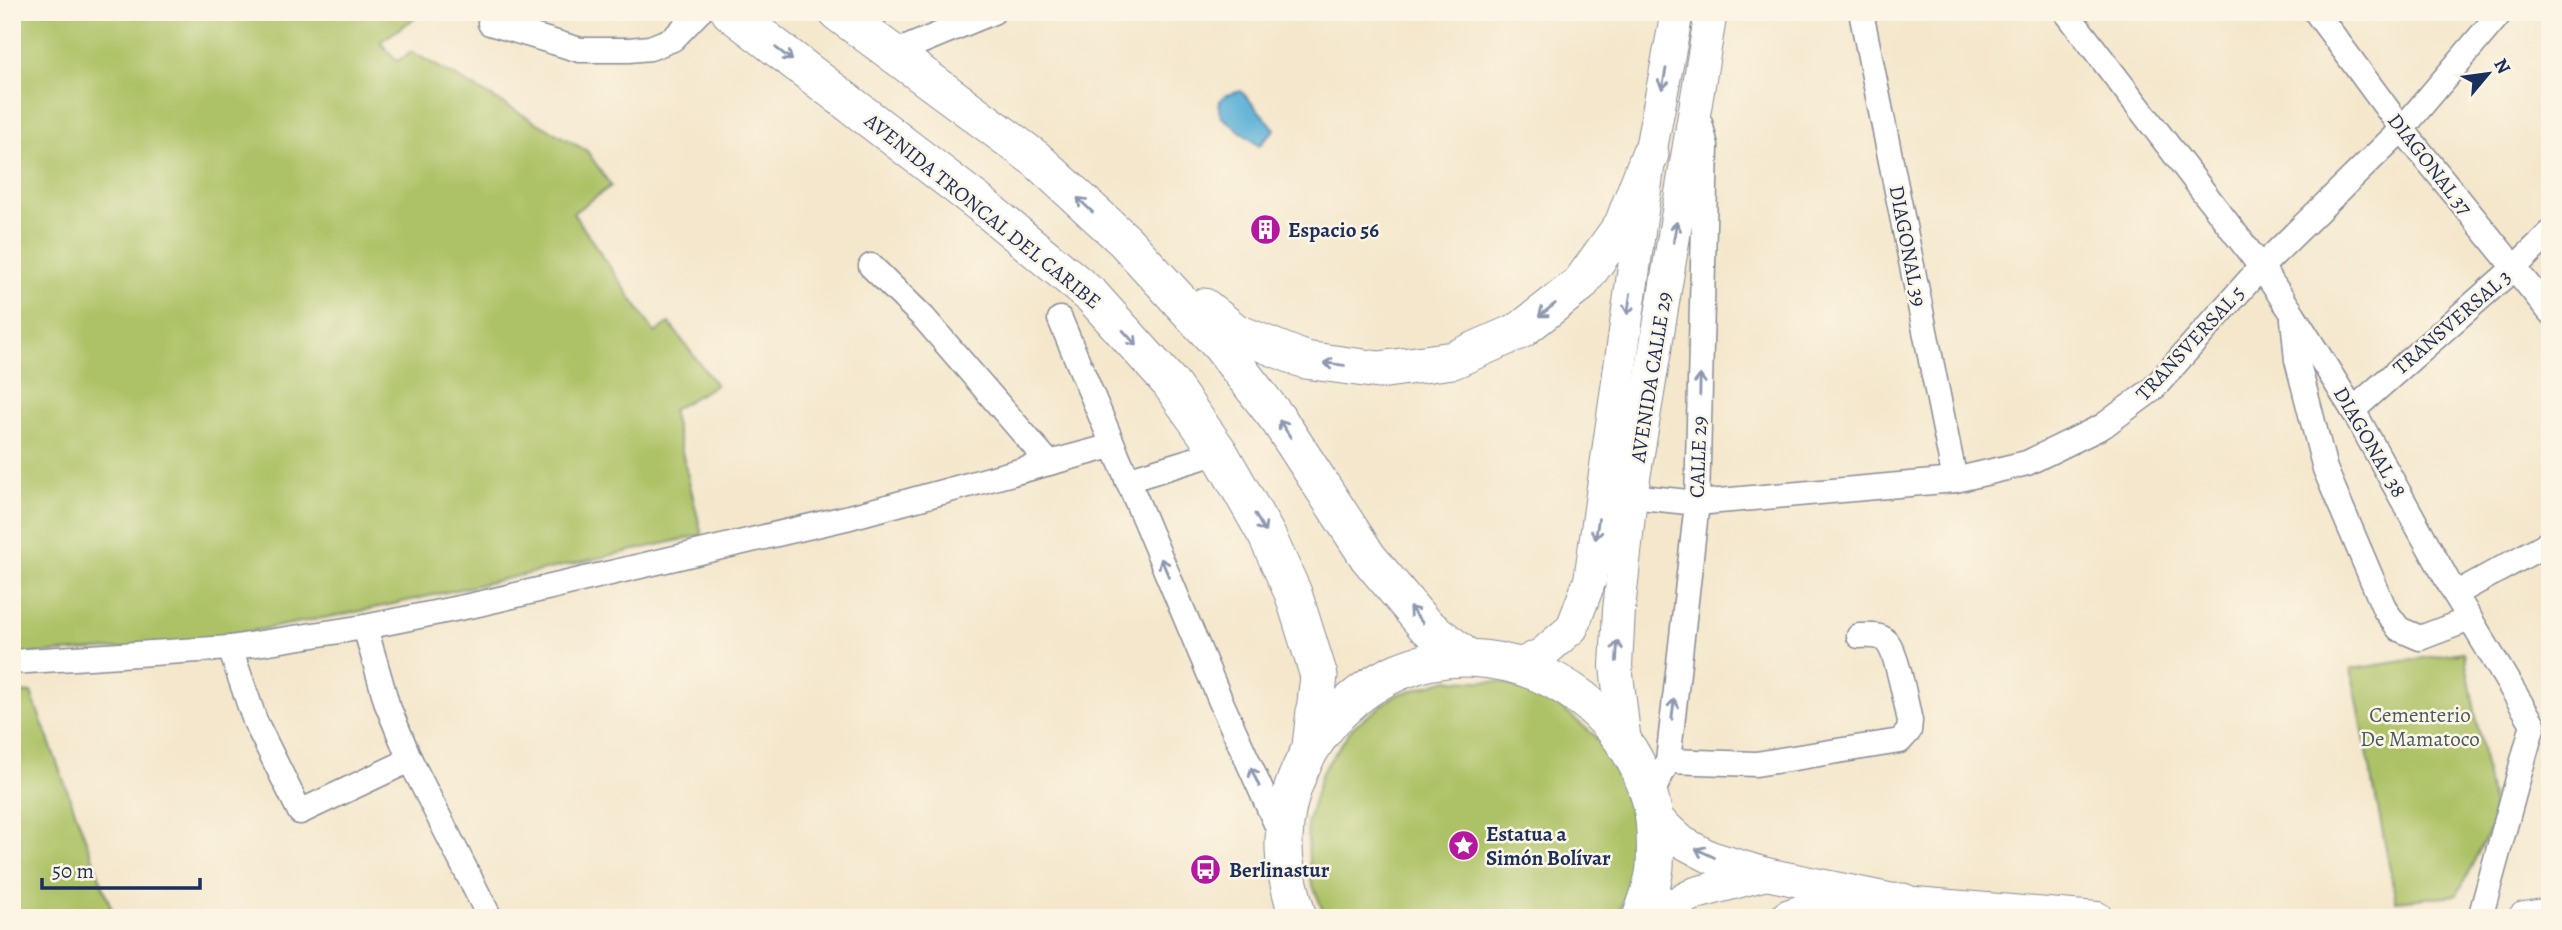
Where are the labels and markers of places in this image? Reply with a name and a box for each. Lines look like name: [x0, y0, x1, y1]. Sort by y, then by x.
building icon: Espacio 56: [1248, 213, 1282, 247]
place label: Espacio 56: [1288, 216, 1379, 244]
place label: Estatua a Simón Bolívar: [1486, 820, 1611, 872]
place icon: Estatua a Simón Bolívar: [1446, 829, 1480, 863]
bus stop icon: Berlinastur: [1189, 853, 1223, 887]
place label: Berlinastur: [1229, 856, 1330, 884]

